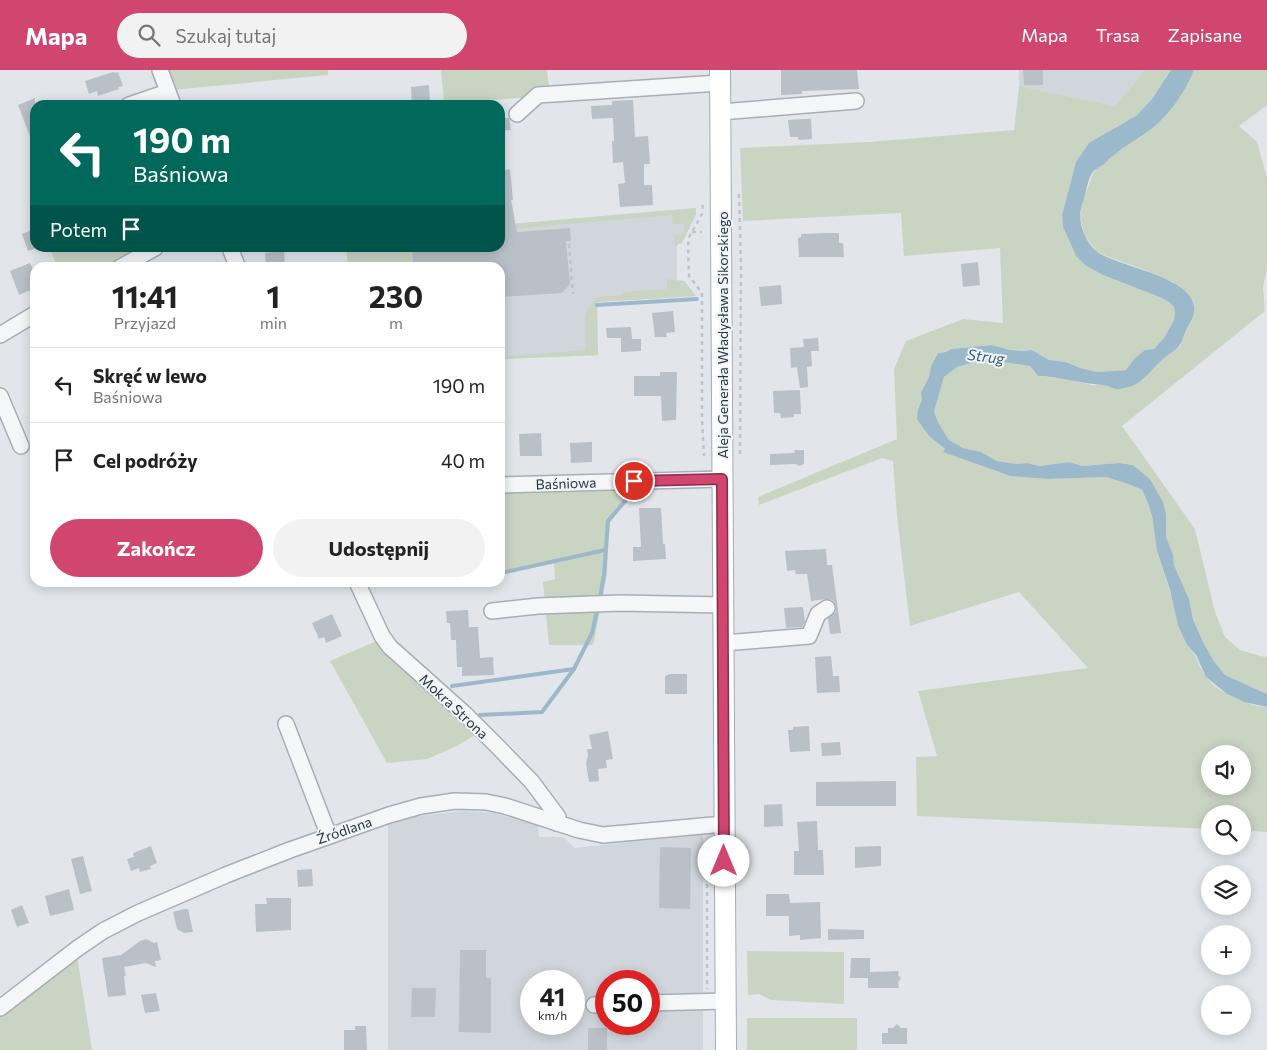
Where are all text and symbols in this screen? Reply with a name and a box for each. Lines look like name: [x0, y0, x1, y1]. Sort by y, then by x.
search box: [117, 13, 467, 58]
text: Mapa: [25, 21, 87, 50]
icon: search: [135, 21, 163, 49]
text: Szukaj tutaj: [175, 24, 276, 47]
text: Mapa: [1021, 24, 1068, 46]
text: Trasa: [1096, 24, 1140, 46]
text: Zapisane: [1168, 24, 1242, 46]
text: 190 m: [133, 117, 231, 160]
icon: left: [50, 120, 115, 185]
text: Baśniowa: [133, 160, 229, 187]
street label: Aleja Generała Władysława Sikorskiego: [714, 211, 731, 459]
icon: arrive: [117, 215, 145, 243]
text: Potem: [50, 218, 107, 241]
text: 11:41: [112, 277, 178, 314]
text: 1: [267, 277, 280, 314]
text: 230: [369, 277, 423, 314]
text: Przyjazd: [114, 313, 176, 332]
text: min: [260, 313, 287, 332]
text: m: [389, 313, 403, 332]
water label: Strug: [966, 345, 1006, 367]
text: Skręć w lewo: [93, 364, 207, 387]
icon: left: [50, 371, 78, 399]
text: 190 m: [433, 374, 485, 397]
text: Baśniowa: [93, 387, 163, 406]
icon: arrive: [50, 446, 78, 474]
text: Cel podróży: [93, 449, 198, 472]
text: 40 m: [441, 449, 485, 472]
pin: [613, 460, 655, 502]
icon: arrive: [620, 467, 648, 495]
street label: Baśniowa: [535, 473, 597, 493]
button: Zakończ: [50, 519, 263, 577]
button: Udostępnij: [273, 519, 485, 577]
street label: Mokra Strona: [416, 670, 492, 742]
map controls: [1201, 745, 1251, 1035]
button: sound: [1201, 745, 1251, 795]
button: search: [1201, 805, 1251, 855]
street label: Źródlana: [314, 813, 374, 847]
position arrow: [697, 834, 749, 886]
button: layers: [1201, 865, 1251, 915]
button: +: [1201, 925, 1251, 975]
speed limit sign: 50: [595, 970, 660, 1035]
text: 41: [540, 981, 565, 1011]
button: −: [1201, 985, 1251, 1035]
text: km/h: [538, 1008, 567, 1022]

